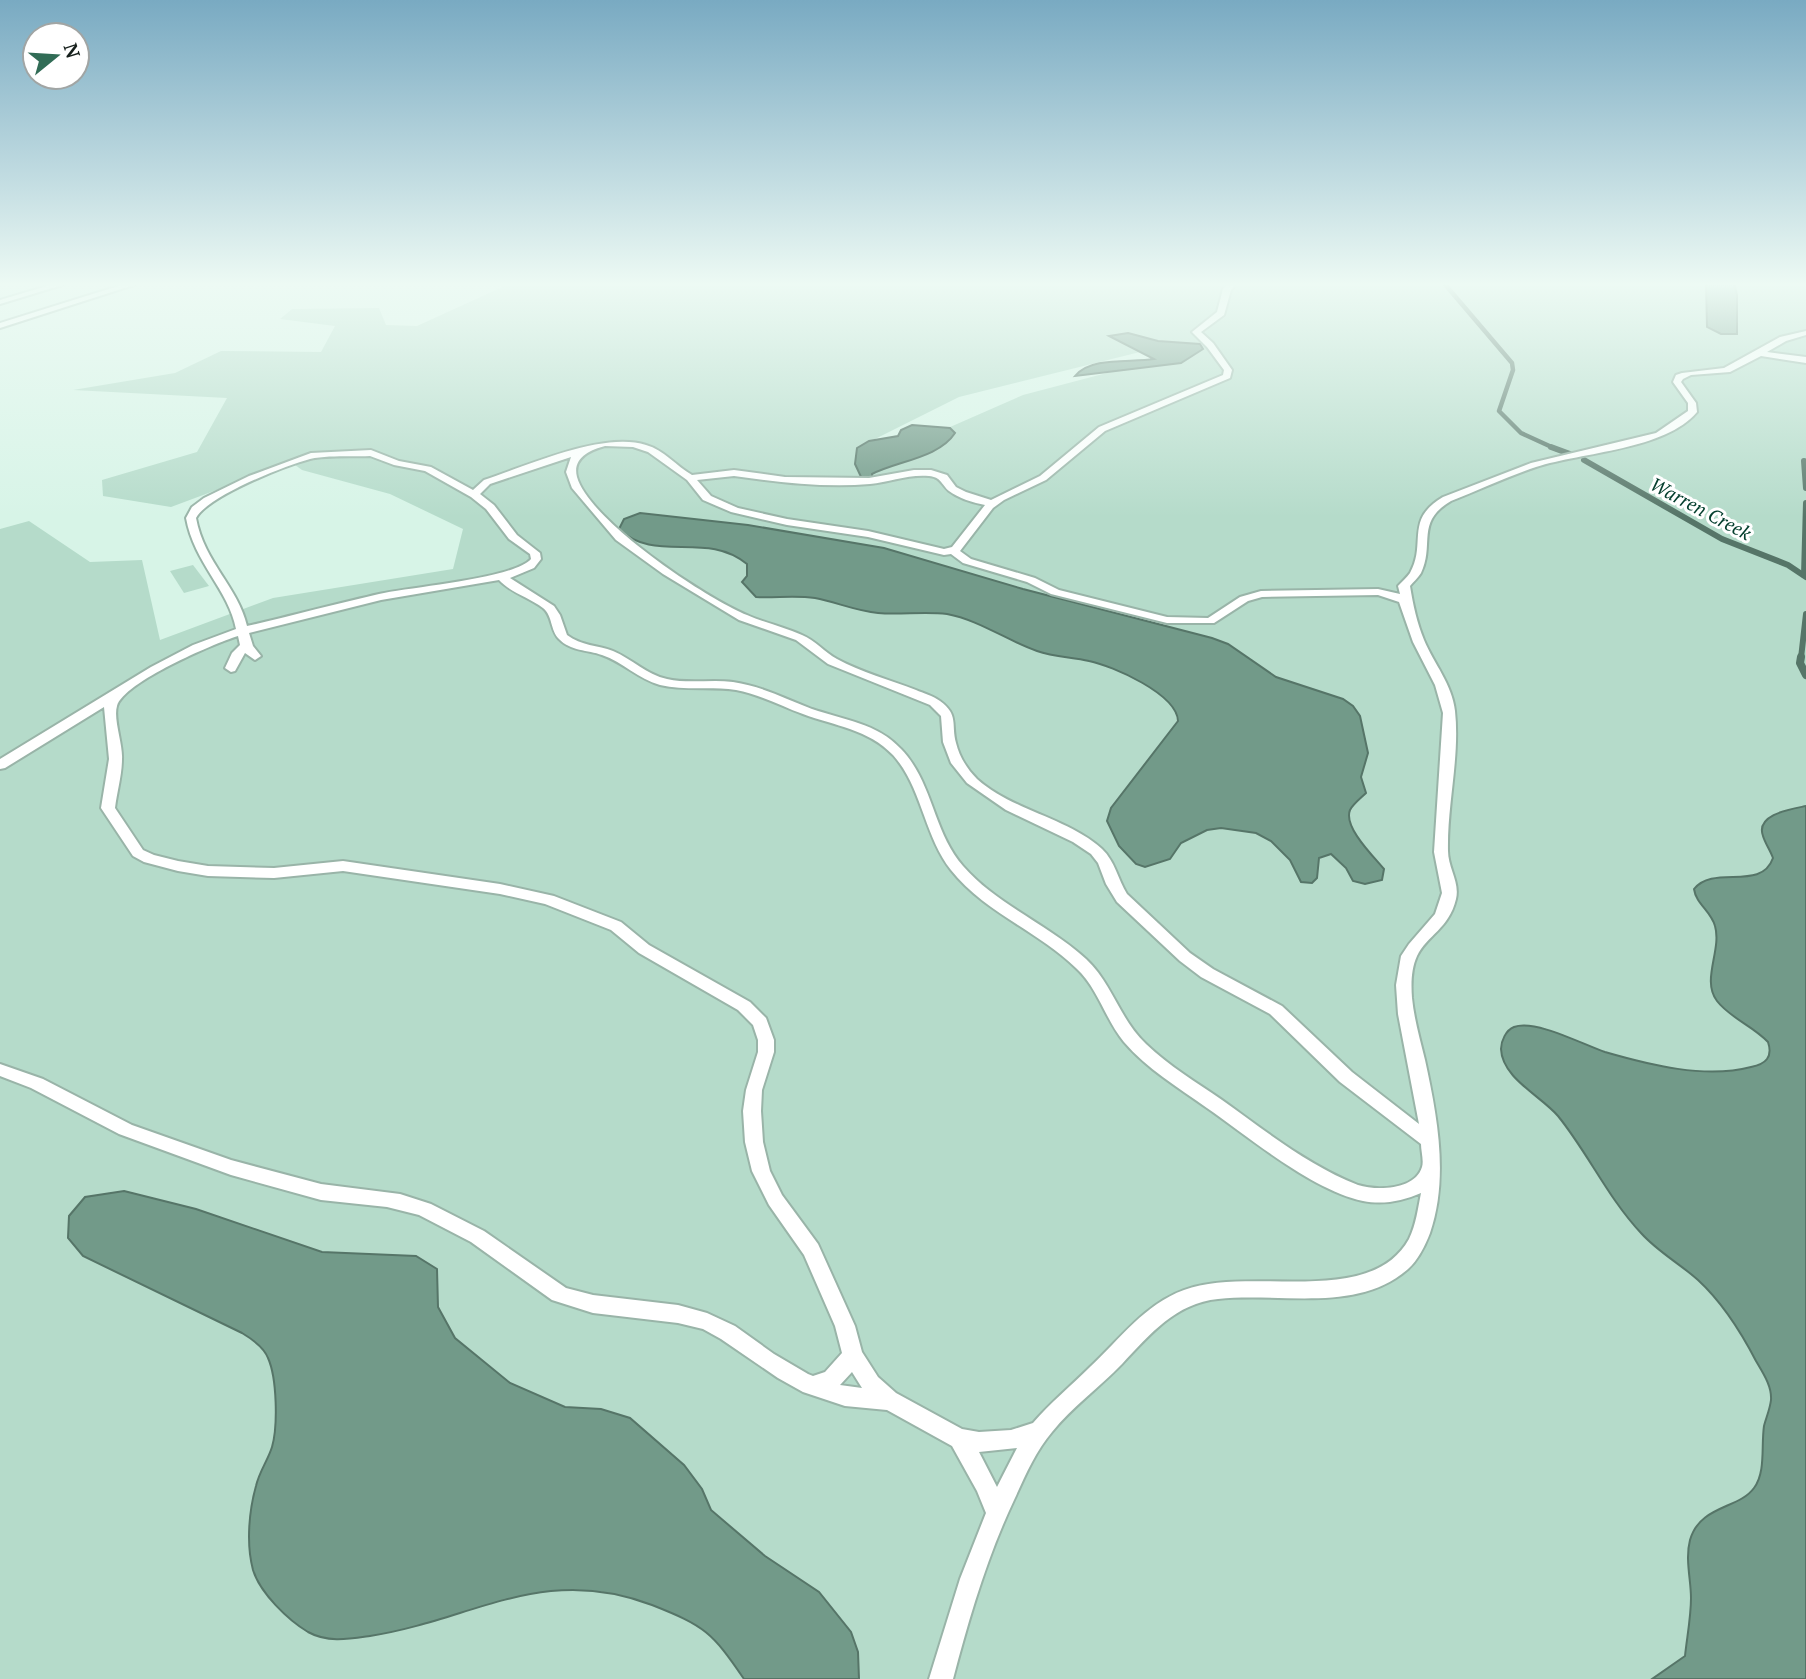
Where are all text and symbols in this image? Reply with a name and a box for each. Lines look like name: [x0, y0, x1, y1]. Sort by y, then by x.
north arrow: [21, 21, 91, 91]
text: N: [59, 40, 87, 62]
water label: Warren Creek: [1646, 471, 1757, 546]

